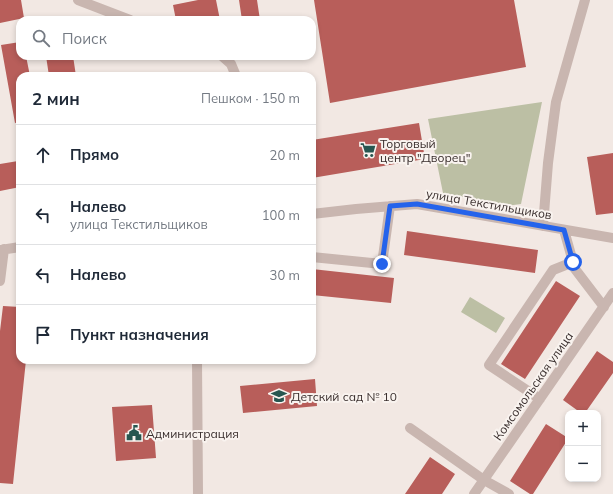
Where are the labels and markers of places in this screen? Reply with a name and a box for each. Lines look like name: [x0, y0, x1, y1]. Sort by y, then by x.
place label: Торговый центр "Дворец": [380, 136, 471, 165]
supermarket icon: Торговый центр "Дворец": [359, 141, 377, 159]
school or university icon: Детский сад № 10: [270, 387, 288, 405]
place label: Детский сад № 10: [291, 389, 397, 404]
public building icon: Администрация: [125, 424, 143, 442]
place label: Администрация: [146, 426, 239, 441]

